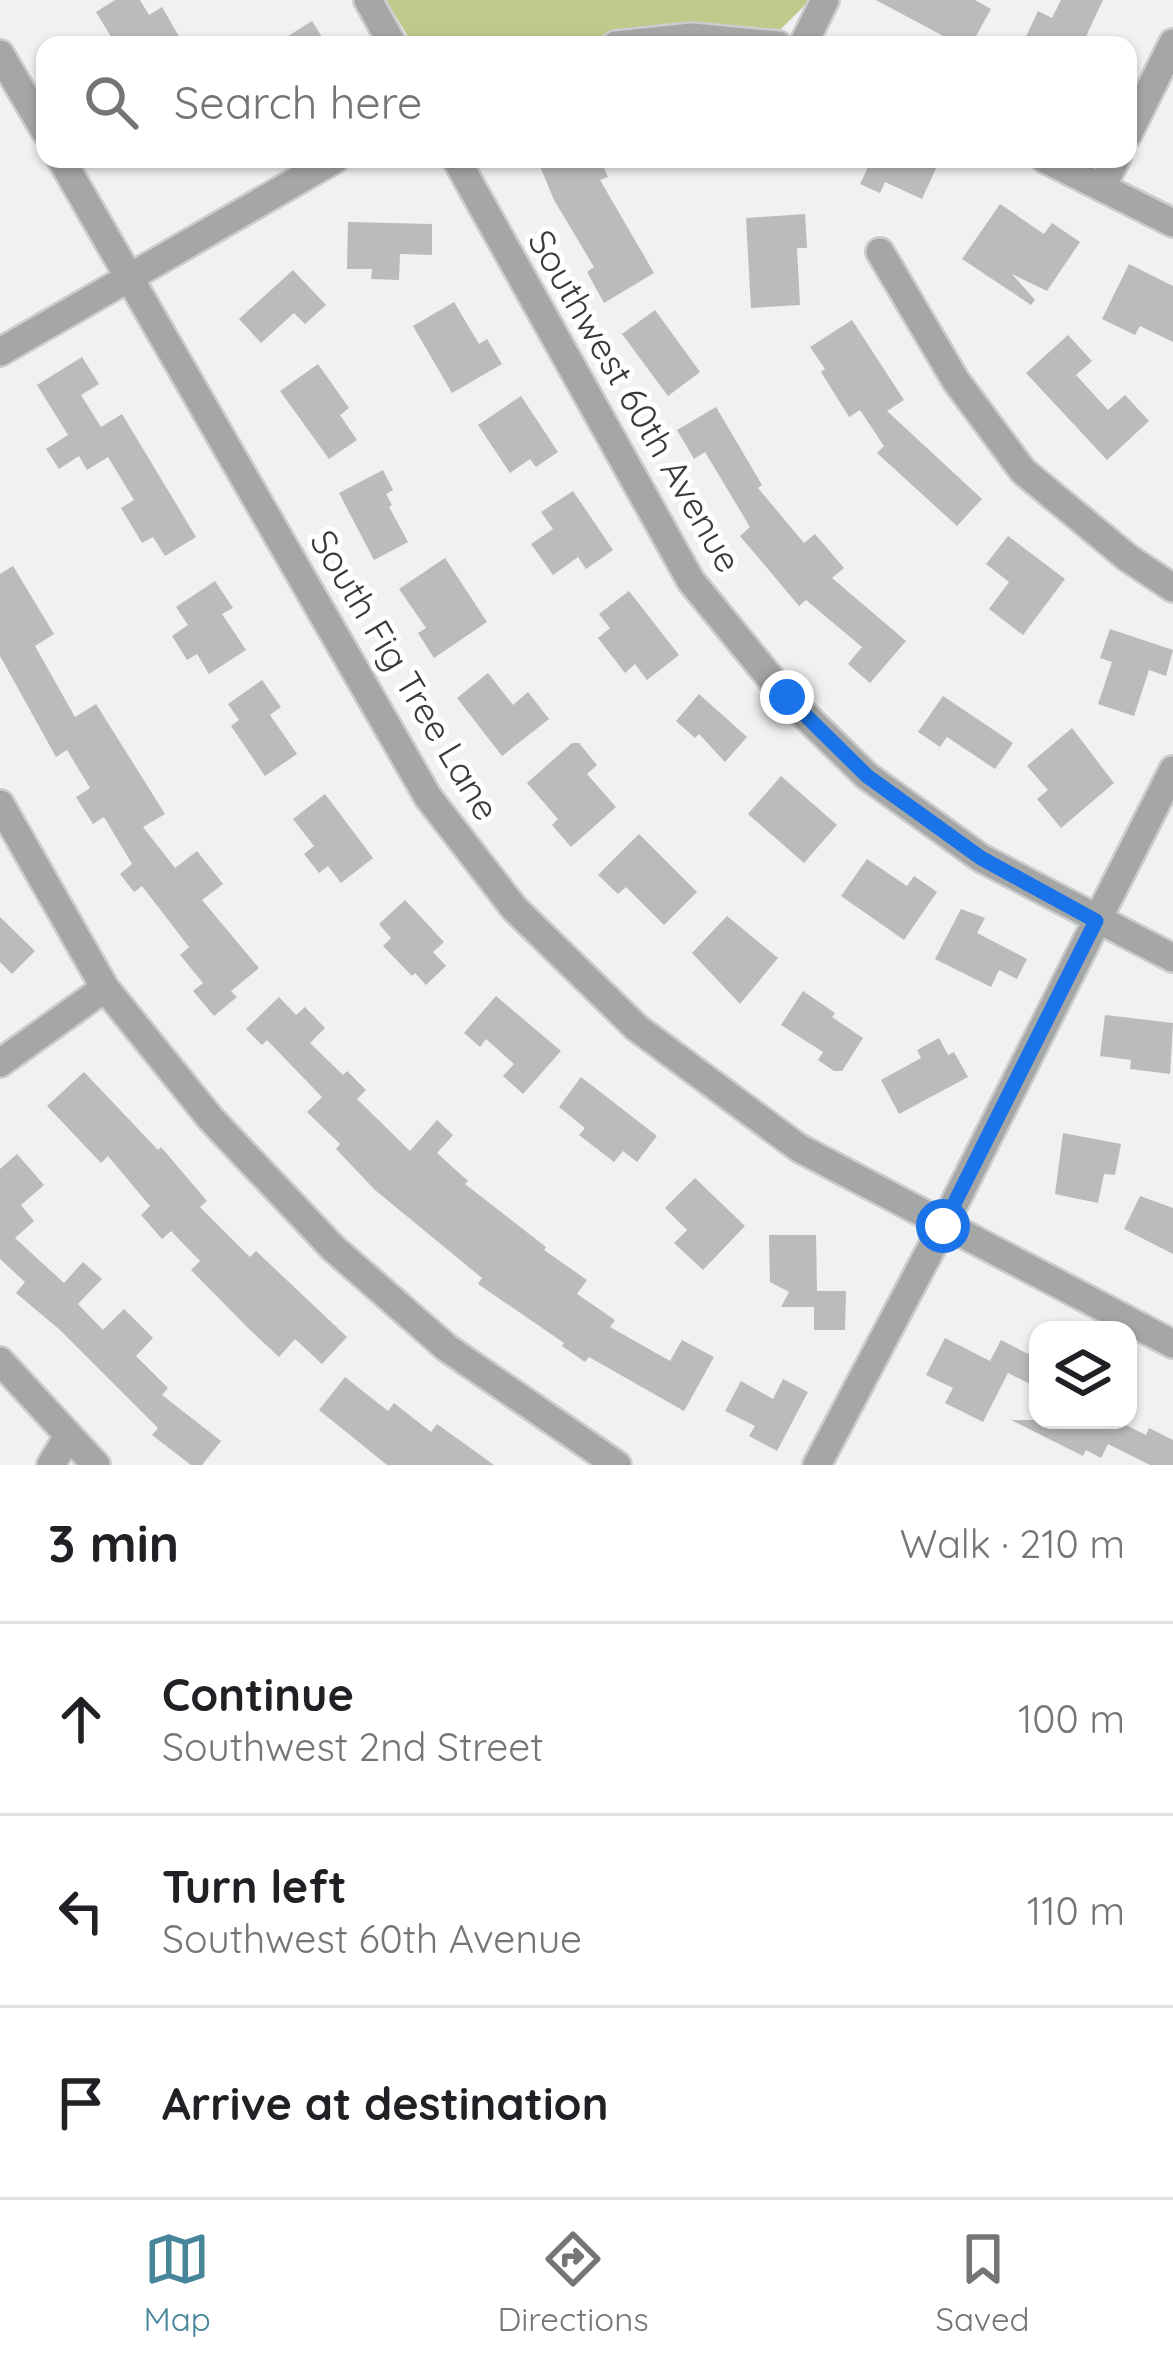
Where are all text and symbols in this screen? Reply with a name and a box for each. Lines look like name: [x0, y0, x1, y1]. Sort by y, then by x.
search box: [36, 36, 1137, 168]
icon: search: [78, 69, 144, 135]
text: Search here: [174, 74, 422, 130]
street label: Southwest 60th Avenue: [519, 222, 752, 580]
street label: South Fig Tree Lane: [301, 521, 510, 828]
route end: [760, 670, 814, 724]
route start: [916, 1199, 970, 1253]
map controls: [1029, 1321, 1137, 1429]
button: layers: [1029, 1321, 1137, 1429]
text: 3 min: [48, 1511, 179, 1575]
text: Walk · 210 m: [900, 1519, 1125, 1568]
text: Continue: [162, 1666, 354, 1722]
icon: ahead: [48, 1686, 114, 1752]
text: 100 m: [1018, 1694, 1125, 1743]
text: Southwest 2nd Street: [162, 1722, 544, 1771]
text: Turn left: [162, 1858, 347, 1914]
icon: left: [48, 1878, 114, 1944]
text: 110 m: [1027, 1886, 1125, 1935]
text: Southwest 60th Avenue: [162, 1914, 582, 1963]
icon: arrive: [48, 2070, 114, 2136]
text: Arrive at destination: [162, 2075, 608, 2131]
tab: Map: [143, 2226, 211, 2339]
tab: Directions: [497, 2226, 649, 2339]
tab: Saved: [936, 2226, 1030, 2339]

